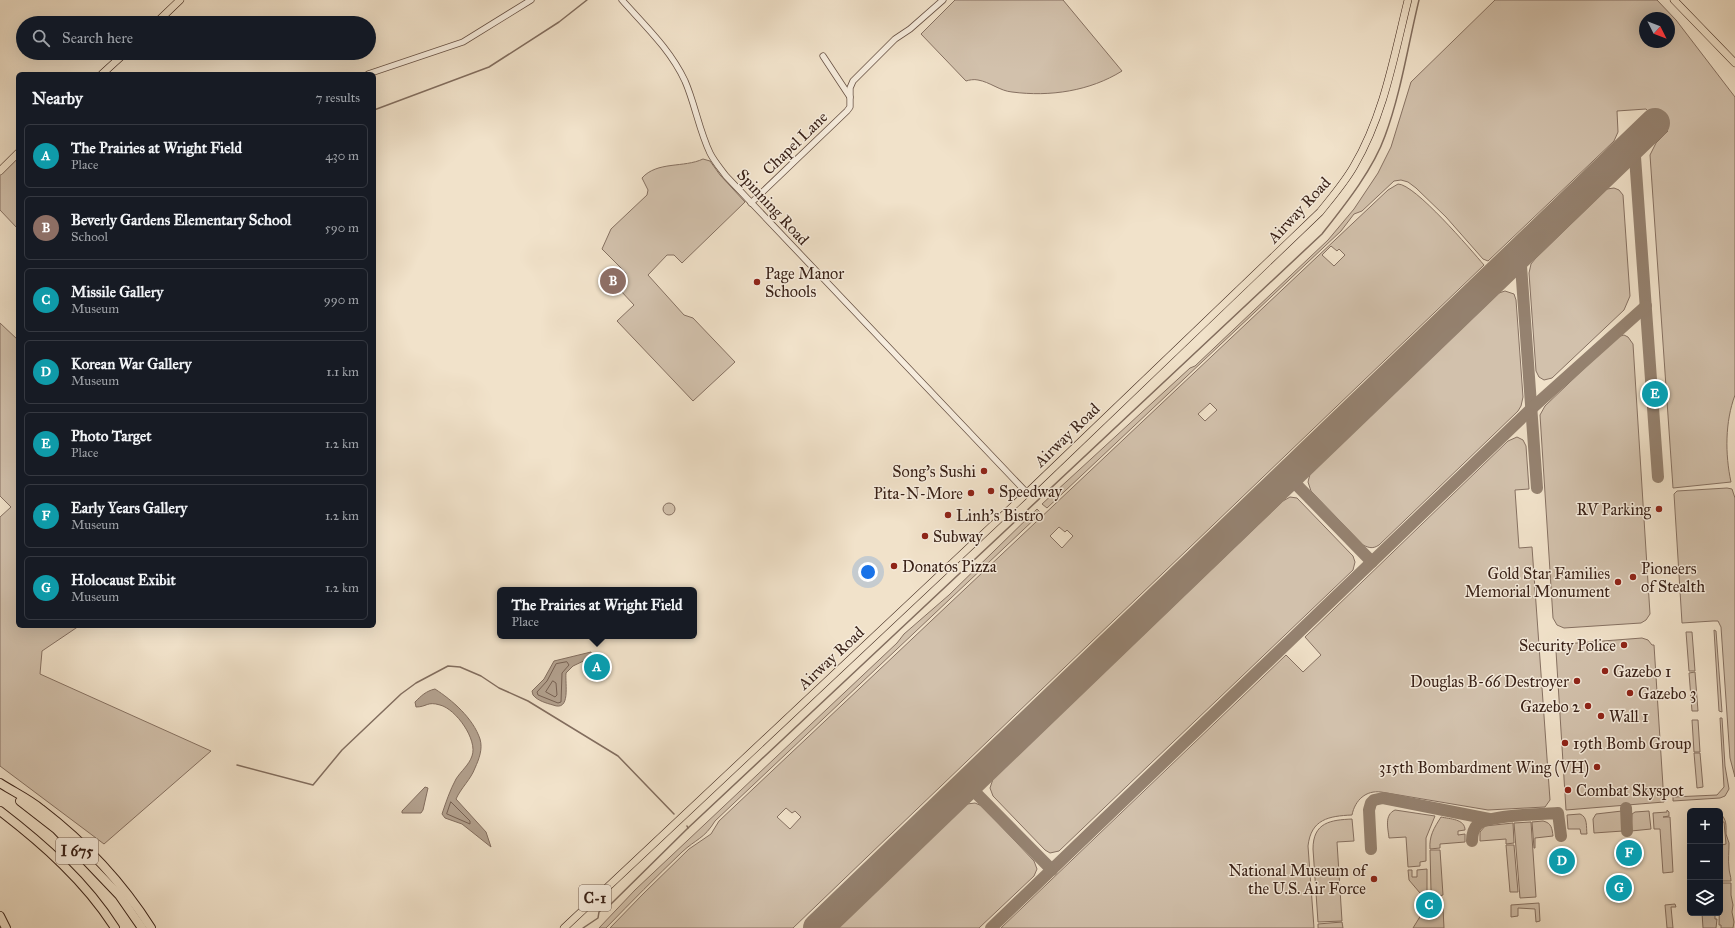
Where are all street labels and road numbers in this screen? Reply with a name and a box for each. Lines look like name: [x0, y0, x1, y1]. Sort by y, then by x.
street label: Chapel Lane: [759, 107, 832, 179]
street label: Spinning Road: [732, 165, 813, 250]
street label: Airway Road: [1263, 173, 1334, 248]
street label: Airway Road: [1030, 399, 1104, 471]
street label: Airway Road: [793, 623, 868, 694]
road number: I 675: [56, 838, 98, 864]
road number: C-1: [579, 885, 611, 911]

